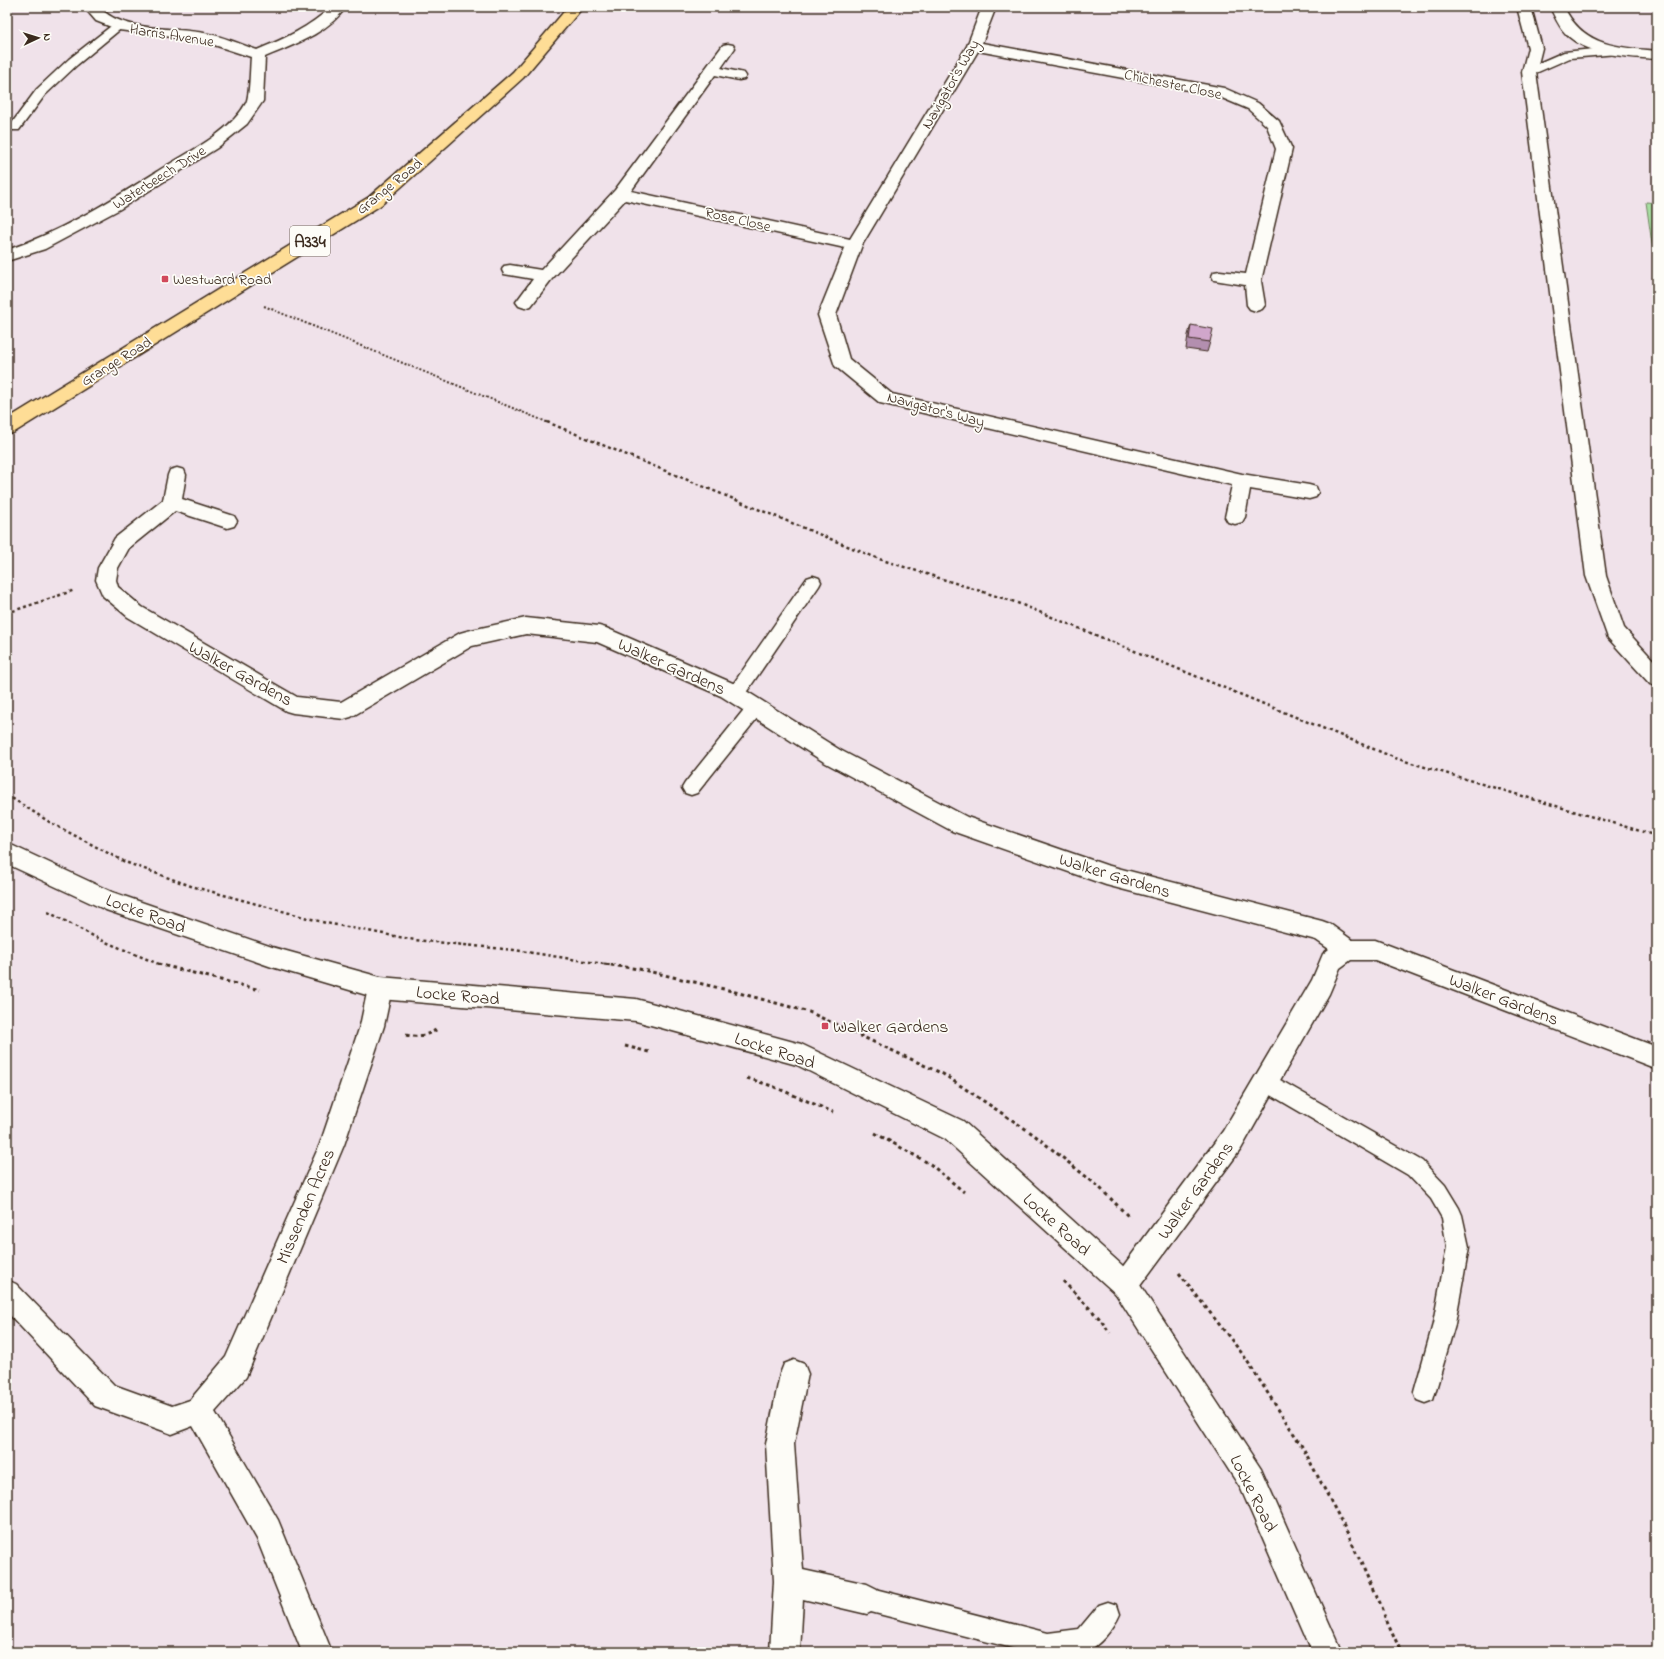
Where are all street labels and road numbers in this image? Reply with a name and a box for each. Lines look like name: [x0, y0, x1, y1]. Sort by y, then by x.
street label: Harris Avenue: [128, 18, 216, 54]
street label: Navigator's Way: [916, 36, 986, 134]
street label: Chichester Close: [1122, 64, 1224, 106]
street label: Waterbeech Drive: [109, 140, 211, 215]
street label: Grange Road: [352, 153, 428, 221]
street label: Rose Close: [703, 202, 773, 238]
road number: A334: [290, 226, 330, 256]
street label: Grange Road: [77, 331, 157, 393]
street label: Navigator's Way: [884, 386, 987, 435]
street label: Walker Gardens: [613, 632, 729, 703]
street label: Walker Gardens: [183, 635, 297, 714]
street label: Walker Gardens: [1055, 848, 1173, 906]
street label: Locke Road: [102, 888, 189, 941]
street label: Walker Gardens: [1445, 968, 1562, 1034]
street label: Locke Road: [415, 980, 501, 1014]
street label: Locke Road: [731, 1027, 818, 1077]
street label: Walker Gardens: [1152, 1137, 1241, 1246]
street label: Missenden Acres: [271, 1145, 343, 1268]
street label: Locke Road: [1016, 1188, 1095, 1263]
street label: Locke Road: [1222, 1451, 1283, 1537]

